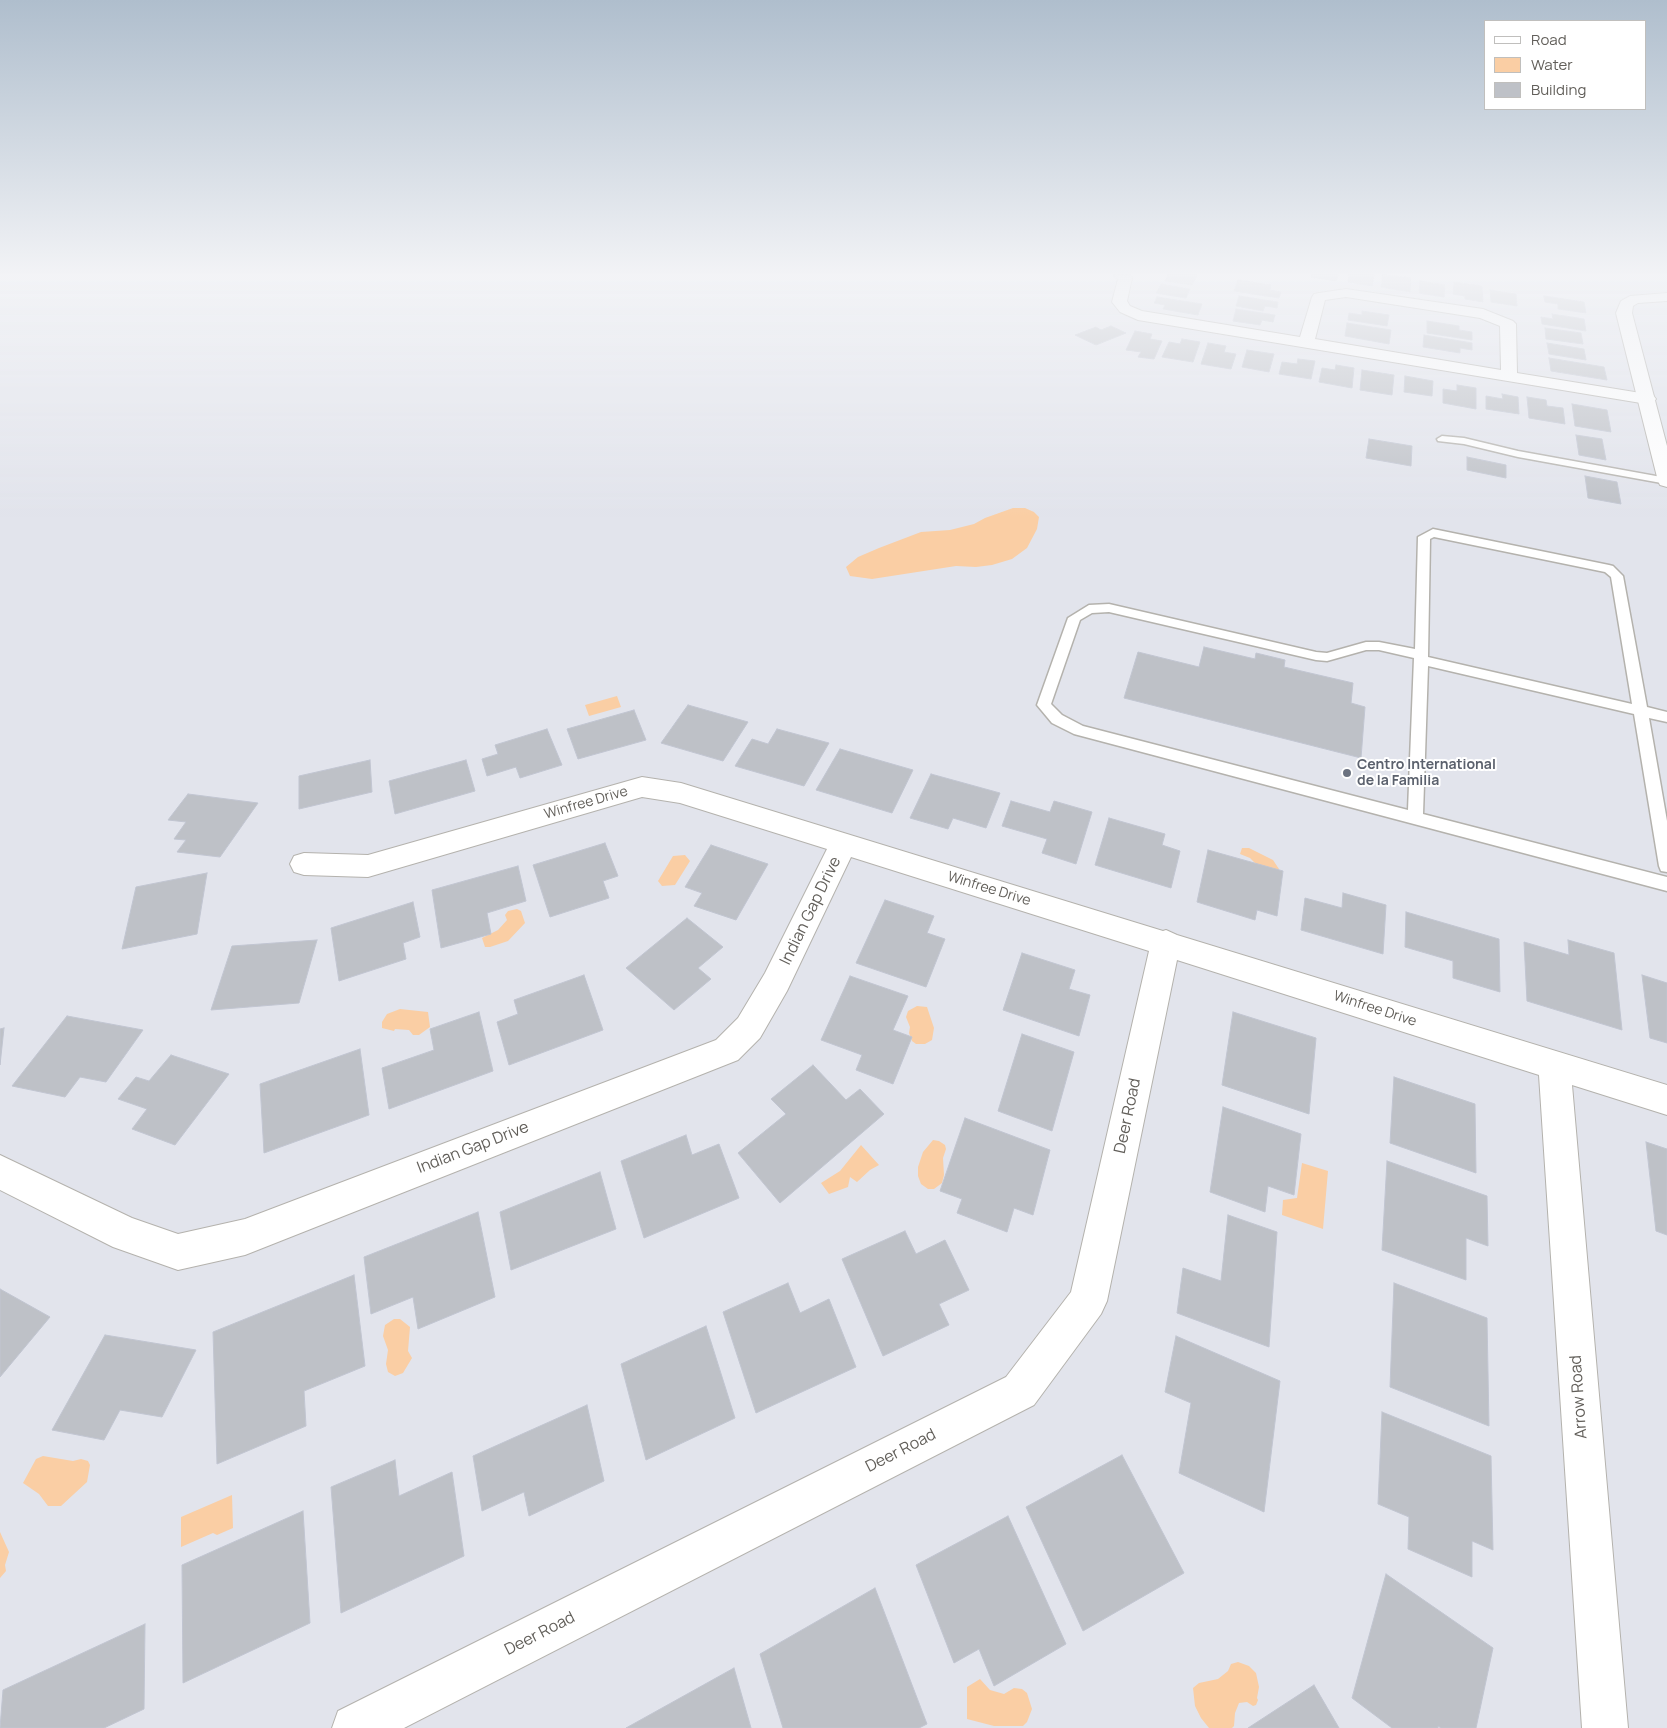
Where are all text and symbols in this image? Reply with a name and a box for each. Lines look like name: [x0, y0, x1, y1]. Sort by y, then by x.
legend: [1484, 20, 1647, 110]
text: Road: [1531, 29, 1567, 50]
text: Water: [1531, 54, 1573, 75]
text: Building: [1531, 79, 1586, 100]
place label: Centro International de la Familia: [1357, 757, 1496, 790]
marker: Centro International de la Familia: [1341, 767, 1353, 779]
street label: Winfree Drive: [542, 783, 630, 823]
street label: Indian Gap Drive: [776, 854, 846, 968]
street label: Winfree Drive: [945, 868, 1033, 910]
street label: Winfree Drive: [1331, 988, 1419, 1030]
street label: Deer Road: [1111, 1077, 1145, 1155]
street label: Indian Gap Drive: [414, 1118, 532, 1178]
street label: Arrow Road: [1566, 1354, 1592, 1440]
street label: Deer Road: [863, 1425, 939, 1477]
street label: Deer Road: [502, 1608, 578, 1660]

